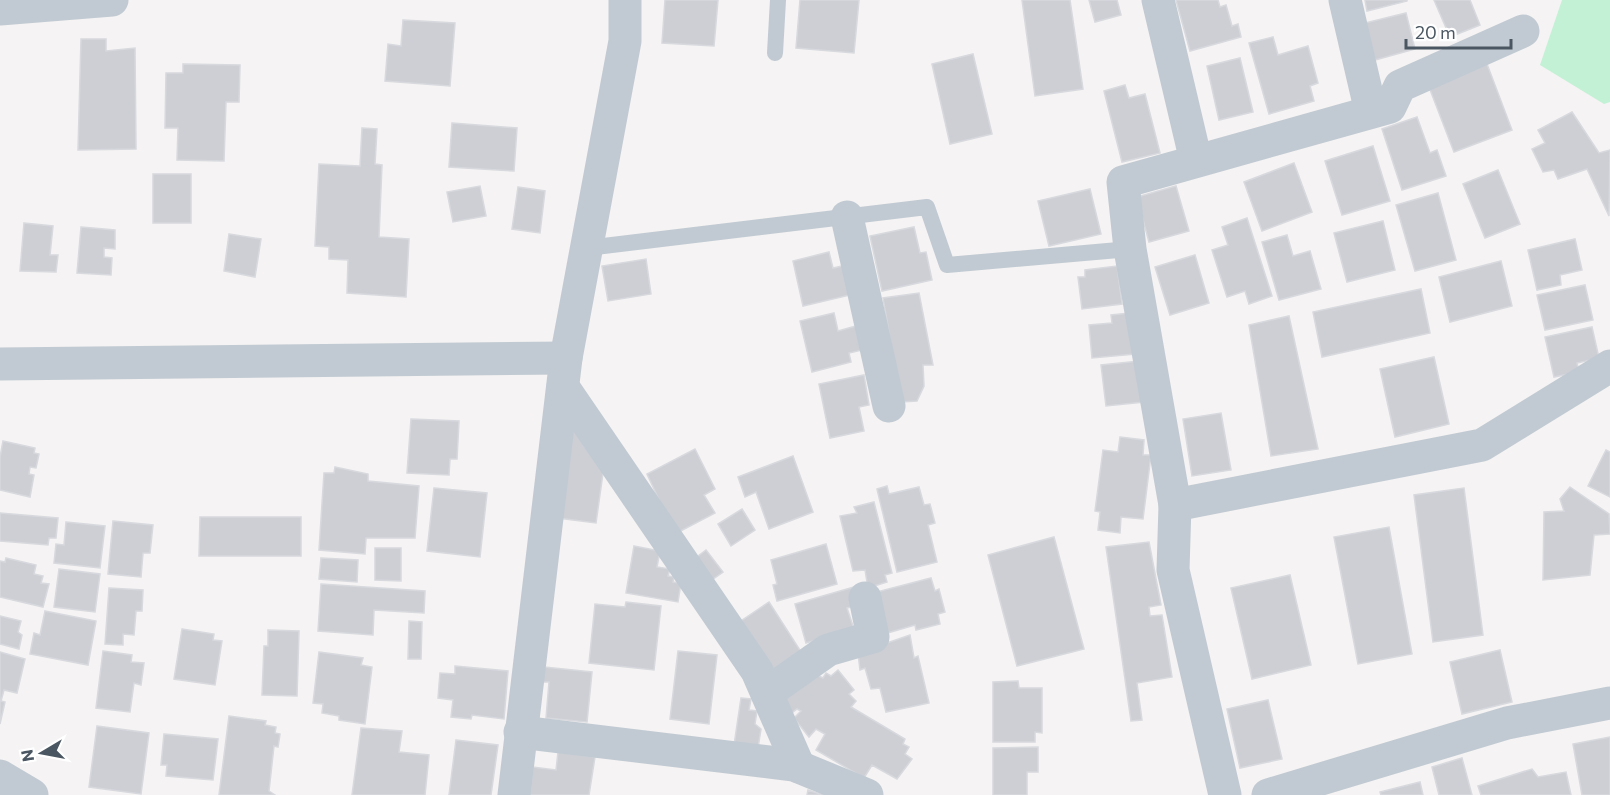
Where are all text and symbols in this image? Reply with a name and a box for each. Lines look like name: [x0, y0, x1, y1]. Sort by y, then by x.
scale bar: [1406, 12, 1511, 50]
text: 20 m: [1415, 21, 1456, 43]
north arrow: [12, 723, 72, 783]
text: N: [16, 748, 37, 763]

